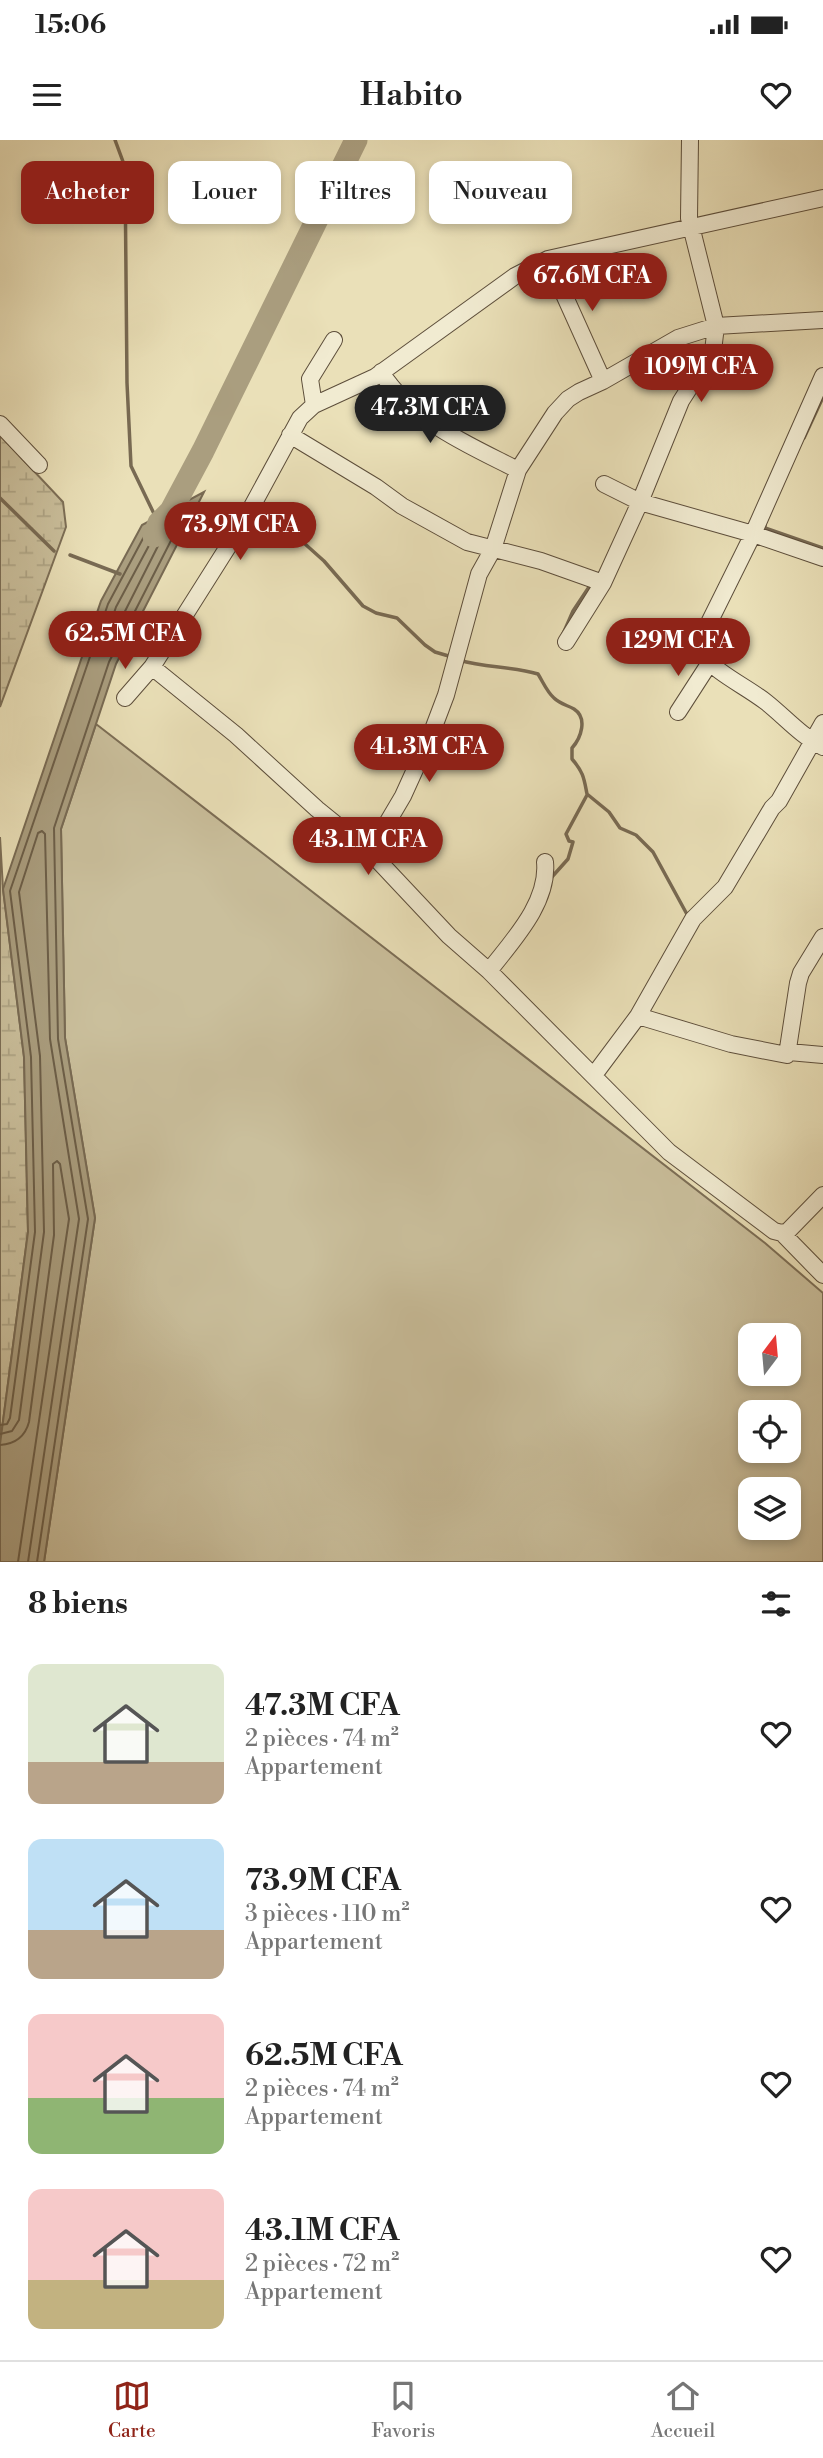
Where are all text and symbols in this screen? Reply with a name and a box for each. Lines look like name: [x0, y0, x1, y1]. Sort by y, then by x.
text: 15:06: [35, 9, 106, 41]
text: Habito: [360, 75, 463, 115]
icon: menu: [28, 76, 66, 114]
icon: heart: [757, 76, 795, 114]
chip: Acheter: [21, 161, 154, 224]
chip: Louer: [168, 161, 281, 224]
chip: Filtres: [295, 161, 415, 224]
chip: Nouveau: [429, 161, 572, 224]
pin: 67.6M CFA: [512, 254, 672, 313]
text: 67.6M CFA: [533, 262, 651, 290]
pin: 109M CFA: [629, 344, 773, 404]
text: 109M CFA: [644, 353, 758, 381]
pin: 47.3M CFA: [350, 386, 510, 445]
text: 47.3M CFA: [371, 394, 489, 422]
pin: 73.9M CFA: [160, 502, 320, 562]
text: 73.9M CFA: [180, 511, 300, 539]
pin: 62.5M CFA: [45, 612, 205, 671]
pin: 129M CFA: [606, 618, 750, 678]
text: 62.5M CFA: [65, 620, 185, 648]
text: 129M CFA: [622, 627, 734, 655]
pin: 41.3M CFA: [349, 724, 509, 784]
text: 41.3M CFA: [370, 733, 488, 761]
pin: 43.1M CFA: [288, 818, 448, 877]
text: 43.1M CFA: [309, 826, 427, 854]
north arrow: [738, 1323, 802, 1386]
map controls: [738, 1323, 801, 1540]
button: locate: [738, 1400, 801, 1463]
button: layers: [738, 1477, 801, 1540]
text: 8 biens: [28, 1585, 128, 1623]
icon: filters: [757, 1585, 795, 1623]
text: 47.3M CFA: [245, 1687, 400, 1725]
icon: home: [84, 1692, 168, 1776]
icon: heart: [757, 1715, 795, 1753]
text: 2 pièces · 74 m²: [245, 1725, 399, 1753]
text: Appartement: [245, 1753, 383, 1781]
text: 73.9M CFA: [245, 1862, 401, 1900]
icon: home: [84, 1867, 168, 1951]
icon: heart: [757, 1890, 795, 1928]
text: 3 pièces · 110 m²: [245, 1900, 410, 1928]
text: Appartement: [245, 1928, 383, 1956]
text: 62.5M CFA: [245, 2037, 403, 2075]
icon: home: [84, 2042, 168, 2126]
icon: heart: [757, 2065, 795, 2103]
text: 2 pièces · 74 m²: [245, 2075, 399, 2103]
text: Appartement: [245, 2103, 383, 2131]
text: 43.1M CFA: [245, 2212, 399, 2250]
icon: home: [84, 2217, 168, 2301]
icon: heart: [757, 2240, 795, 2278]
text: 2 pièces · 72 m²: [245, 2250, 399, 2278]
text: Appartement: [245, 2278, 383, 2306]
tab: Carte: [108, 2377, 156, 2443]
tab: Favoris: [371, 2377, 435, 2443]
tab: Accueil: [651, 2377, 715, 2443]

